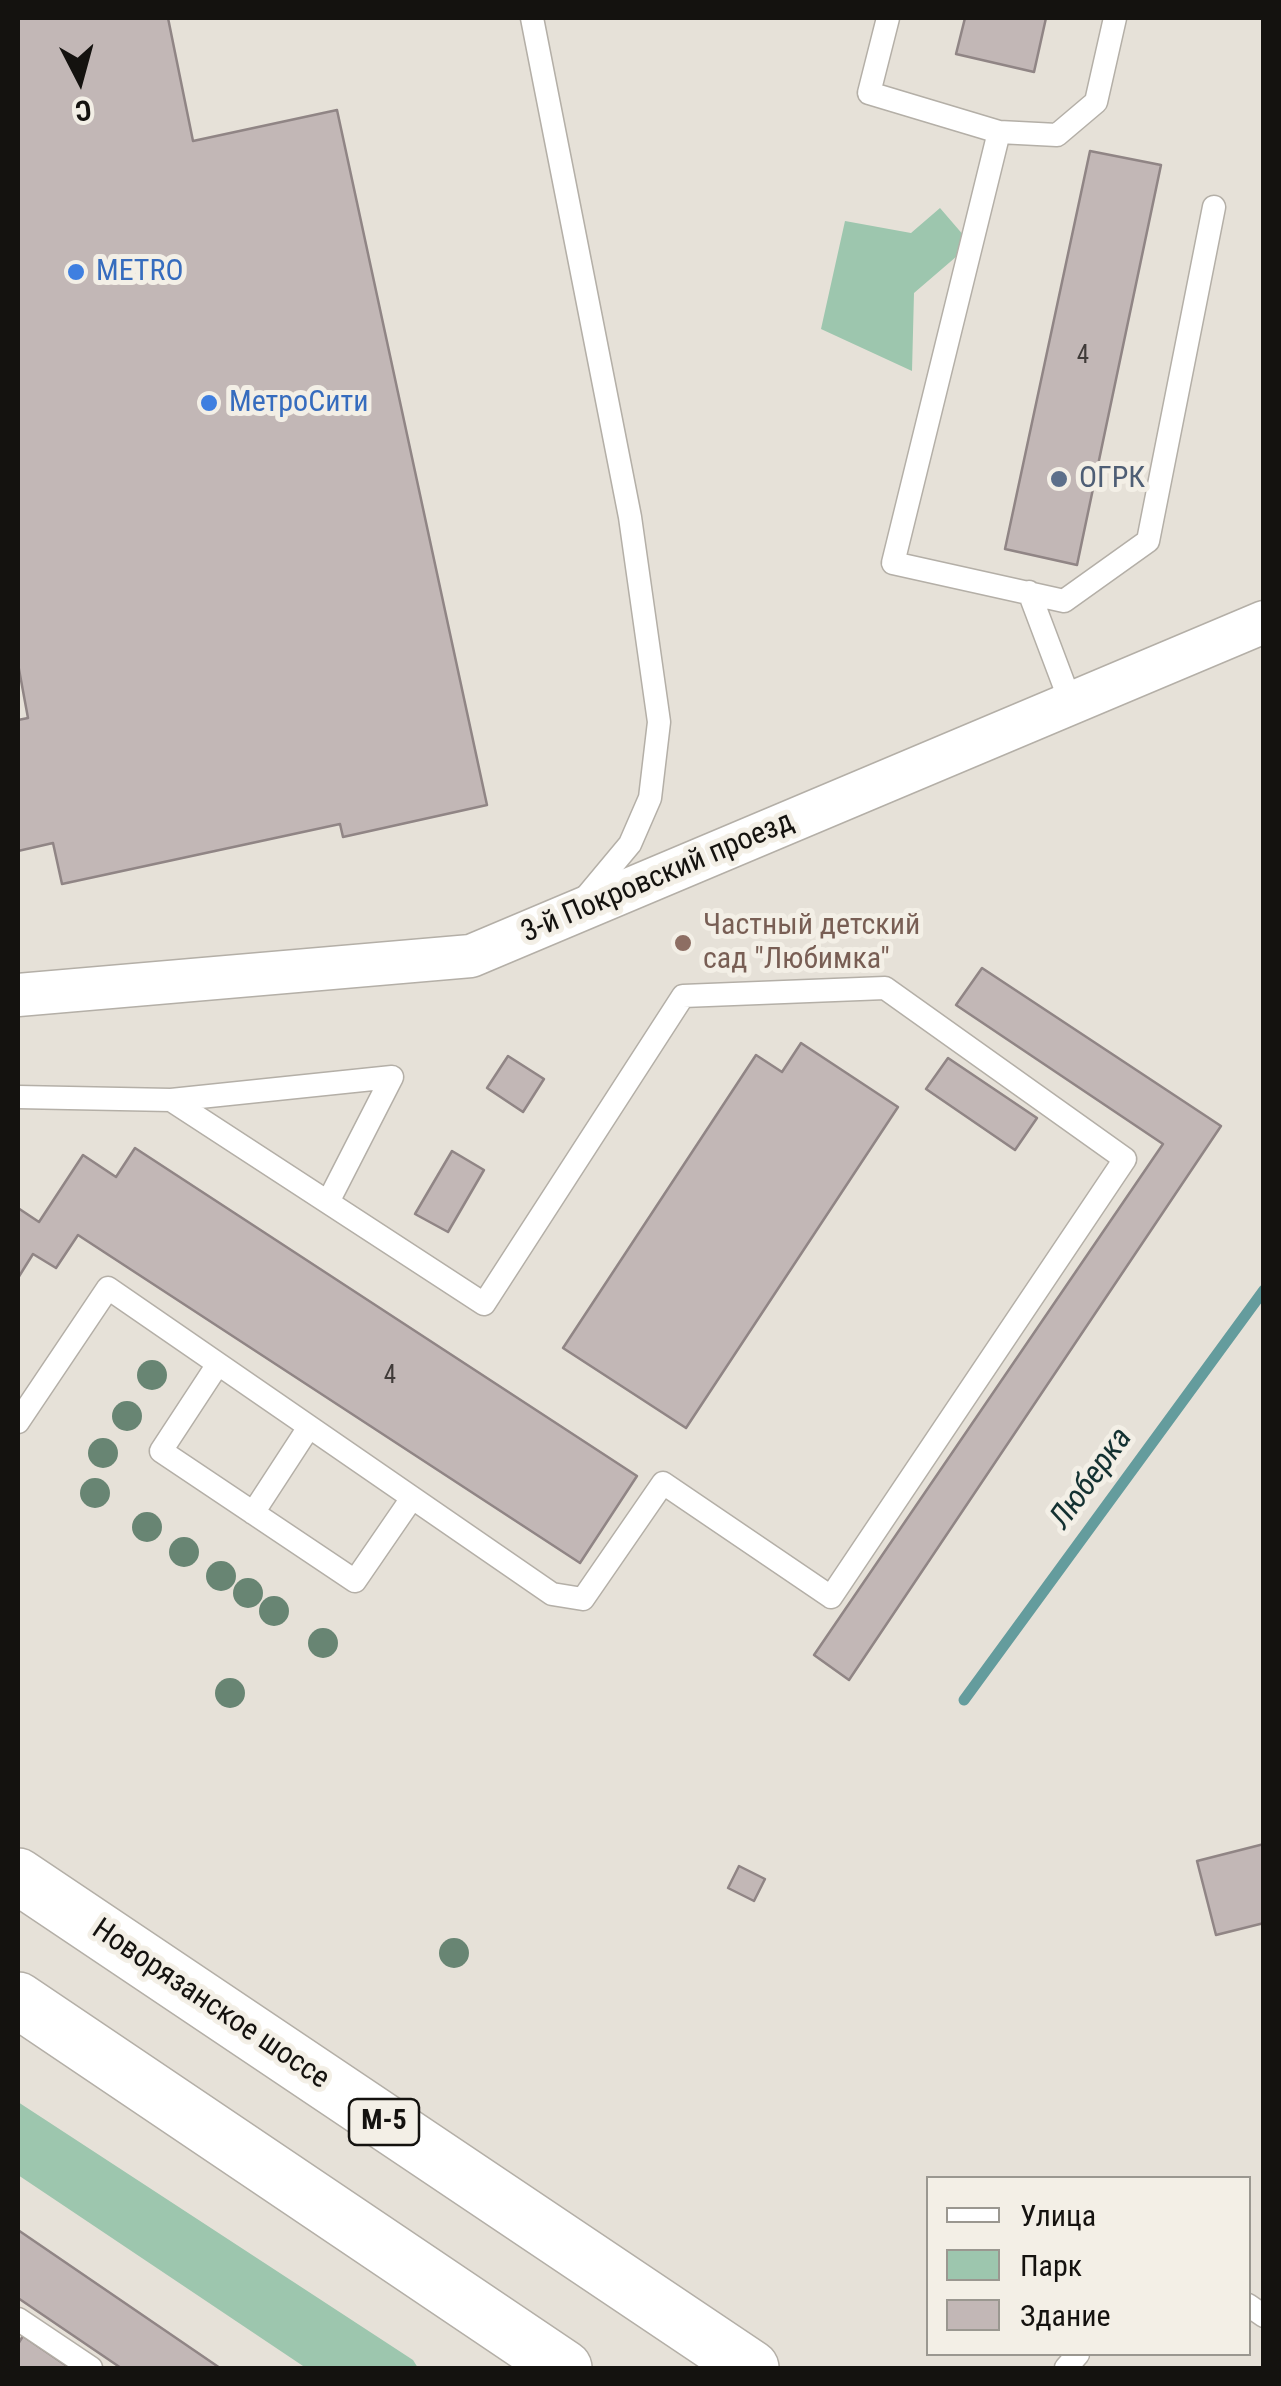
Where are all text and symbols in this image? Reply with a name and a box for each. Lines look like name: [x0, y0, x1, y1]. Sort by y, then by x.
north arrow: [30, 30, 130, 130]
text: С: [74, 93, 93, 128]
place label: METRO: [96, 254, 183, 290]
marker: METRO: [65, 261, 87, 283]
house number: 4: [1077, 342, 1089, 372]
place label: МетроСити: [229, 385, 368, 421]
marker: МетроСити: [198, 392, 220, 414]
place label: ОГРК: [1079, 461, 1145, 497]
marker: ОГРК: [1048, 468, 1070, 490]
street label: 3-й Покровский проезд: [517, 804, 799, 952]
place label: Частный детский сад "Любимка": [703, 908, 920, 978]
marker: Частный детский сад "Любимка": [672, 932, 694, 954]
house number: 4: [384, 1362, 396, 1392]
water label: Люберка: [1042, 1421, 1142, 1537]
street label: Новорязанское шоссе: [85, 1912, 335, 2098]
road number: М-5: [349, 2099, 419, 2145]
legend: [926, 2176, 1251, 2356]
text: Улица: [1020, 2198, 1096, 2233]
text: Парк: [1020, 2248, 1082, 2283]
text: Здание: [1020, 2298, 1111, 2333]

